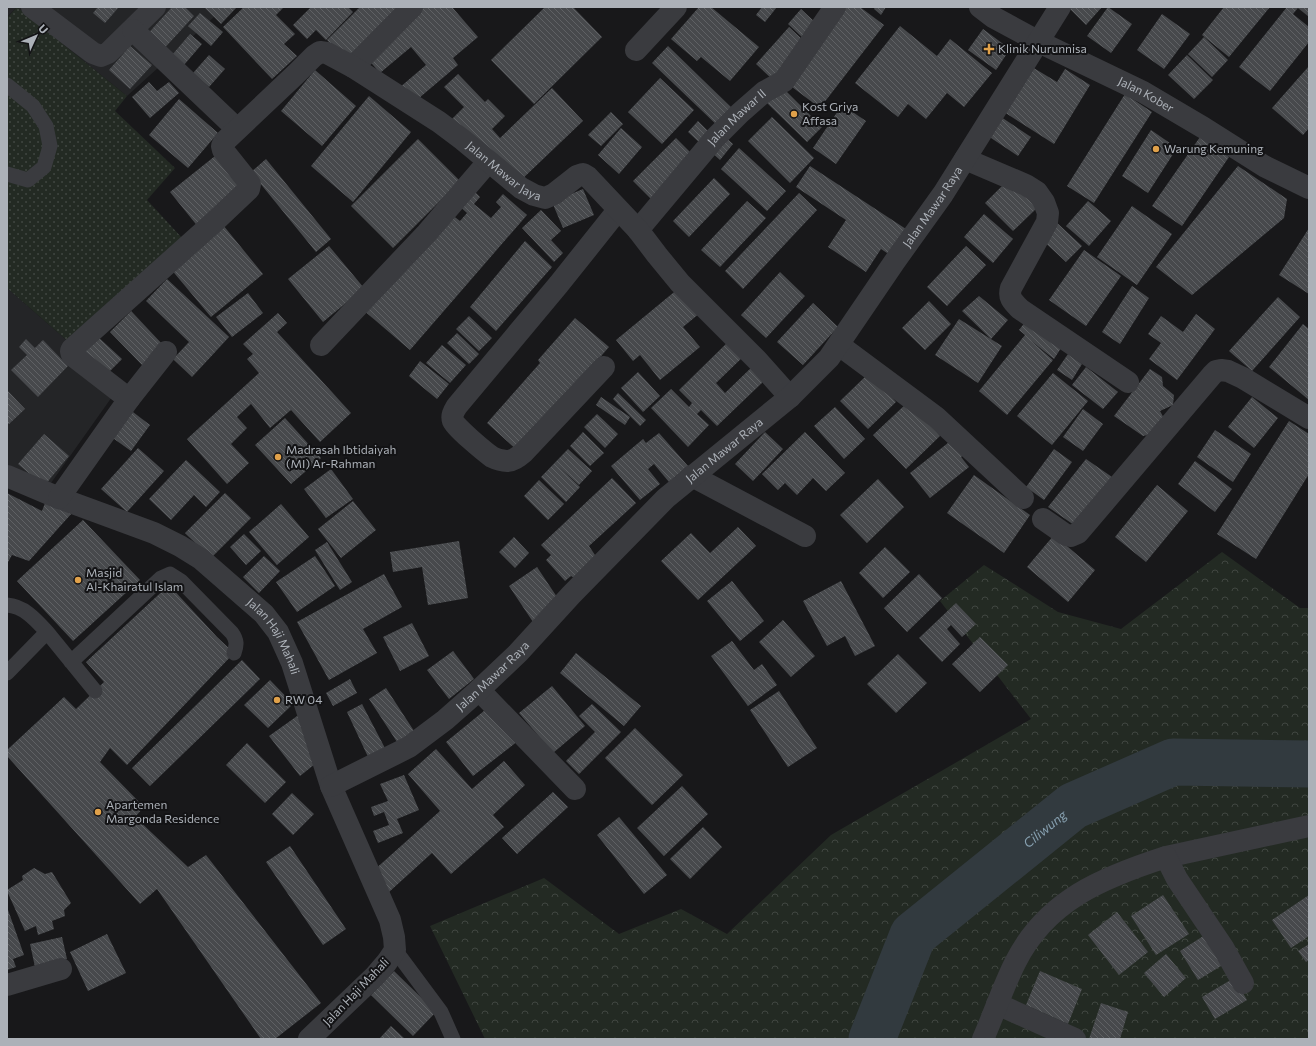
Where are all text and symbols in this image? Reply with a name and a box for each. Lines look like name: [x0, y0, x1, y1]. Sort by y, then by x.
north arrow: [16, 16, 56, 56]
text: U: [36, 21, 51, 36]
place label: Klinik Nurunnisa: [998, 41, 1087, 55]
marker: Klinik Nurunnisa: [983, 43, 995, 55]
street label: Jalan Kober: [1116, 73, 1177, 115]
street label: Jalan Mawar II: [704, 86, 768, 148]
place label: Kost Griya Affasa: [802, 99, 858, 127]
marker: Kost Griya Affasa: [789, 109, 799, 119]
street label: Jalan Mawar Jaya: [463, 138, 543, 203]
place label: Warung Kemuning: [1164, 141, 1264, 155]
marker: Warung Kemuning: [1151, 144, 1161, 154]
street label: Jalan Mawar Raya: [899, 163, 965, 250]
street label: Jalan Mawar Raya: [682, 414, 765, 486]
place label: Madrasah Ibtidaiyah (MI) Ar-Rahman: [286, 442, 396, 470]
marker: Madrasah Ibtidaiyah (MI) Ar-Rahman: [273, 452, 283, 462]
place label: Masjid Al-Khairatul Islam: [86, 565, 183, 593]
marker: Masjid Al-Khairatul Islam: [73, 575, 83, 585]
street label: Jalan Haji Mahali: [244, 594, 303, 676]
street label: Jalan Mawar Raya: [453, 638, 531, 714]
place label: RW 04: [285, 692, 322, 706]
marker: RW 04: [272, 695, 282, 705]
place label: Apartemen Margonda Residence: [106, 797, 219, 825]
water label: Ciliwung: [1020, 806, 1070, 851]
marker: Apartemen Margonda Residence: [93, 807, 103, 817]
street label: Jalan Haji Mahali: [319, 954, 392, 1029]

